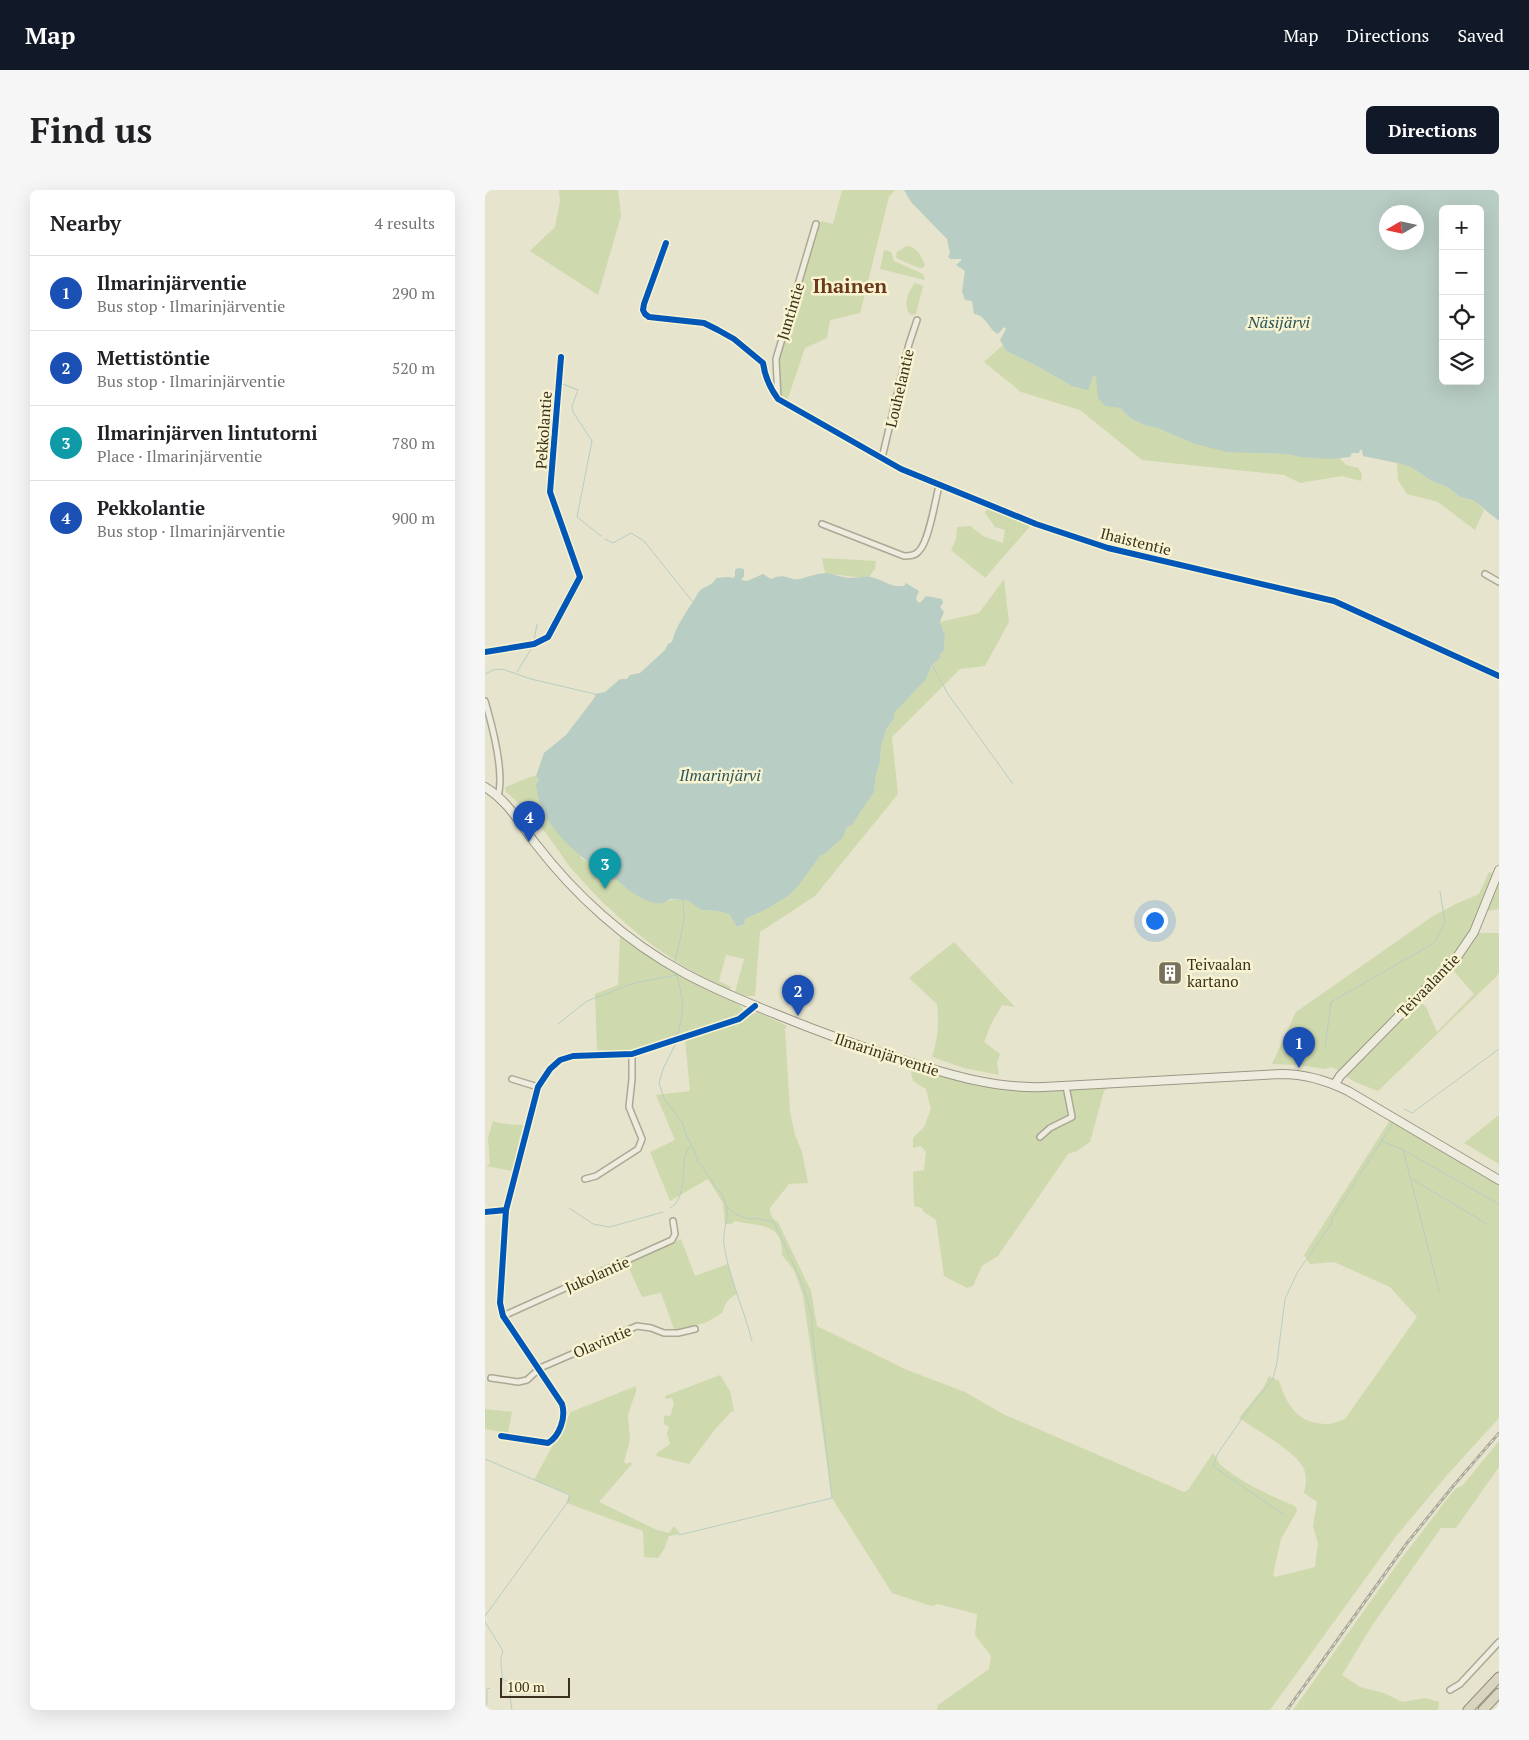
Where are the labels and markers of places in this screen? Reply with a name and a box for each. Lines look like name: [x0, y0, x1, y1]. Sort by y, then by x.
pin: 4: [513, 801, 545, 842]
pin: 3: [589, 848, 621, 889]
place label: Teivaalan kartano: [1187, 954, 1251, 991]
building icon: Teivaalan kartano: [1157, 960, 1183, 986]
pin: 2: [782, 975, 814, 1016]
pin: 1: [1283, 1027, 1315, 1068]

